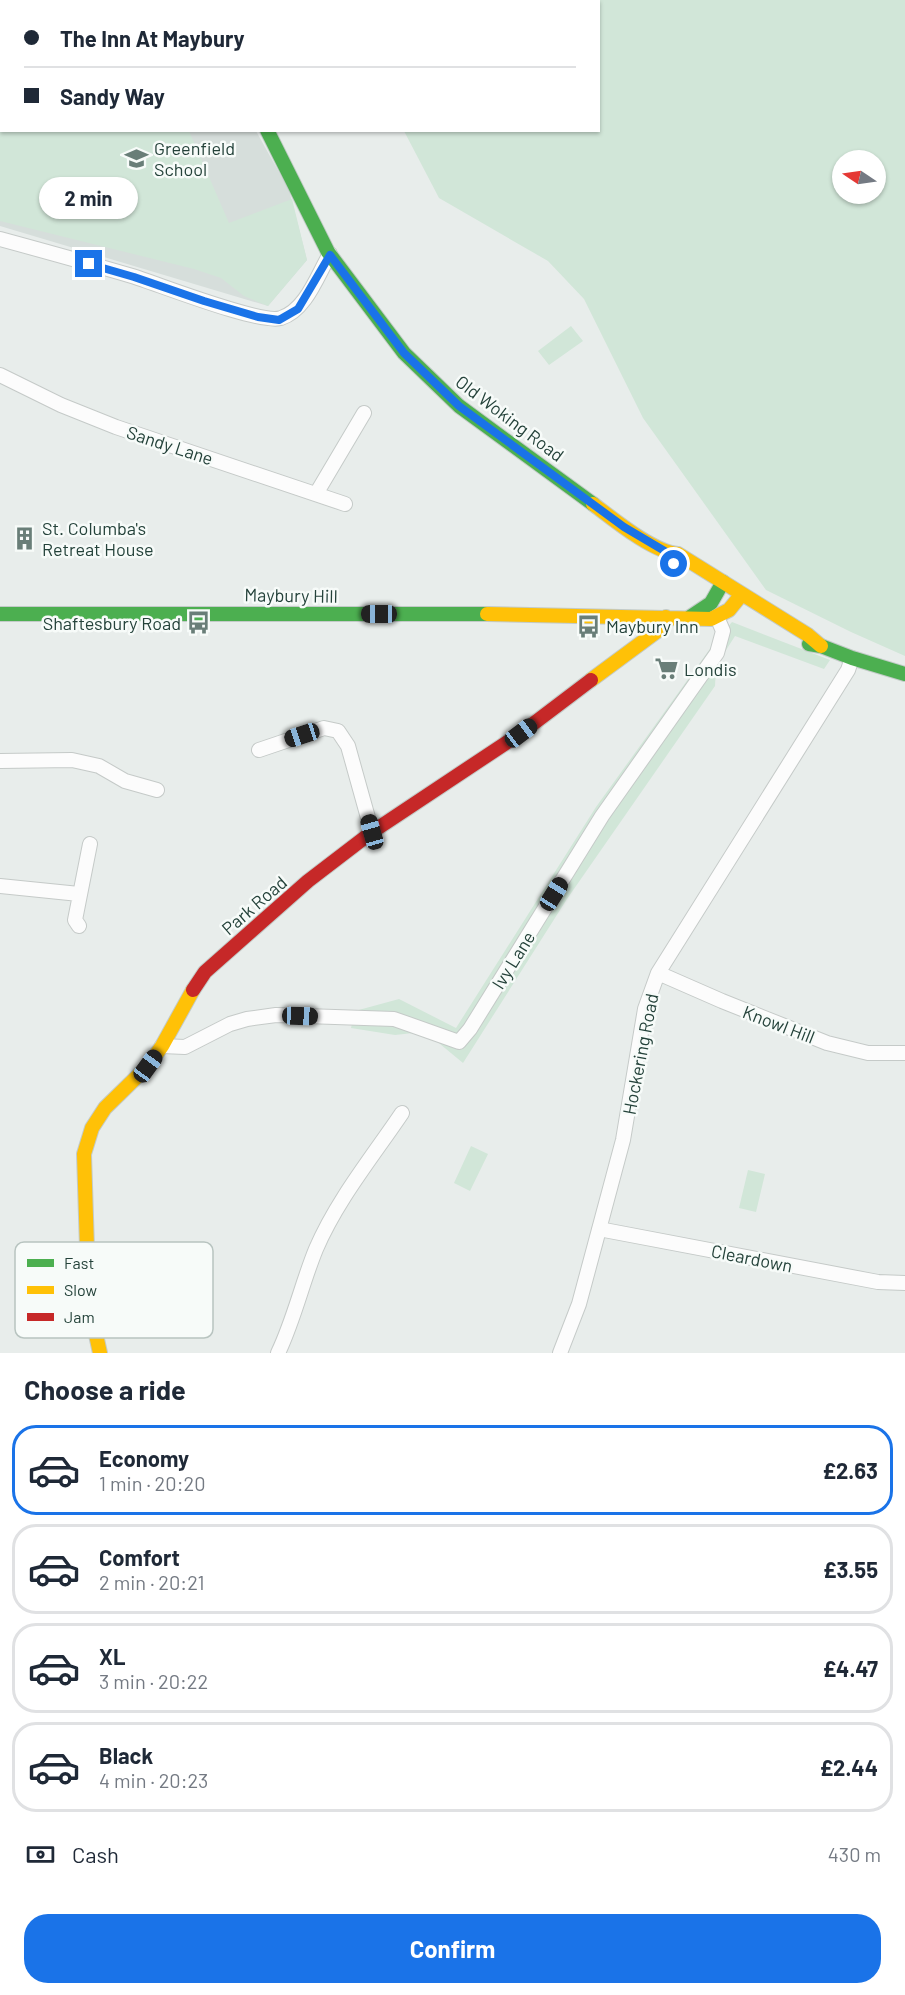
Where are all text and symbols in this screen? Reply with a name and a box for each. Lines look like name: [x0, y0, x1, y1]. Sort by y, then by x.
text: The Inn At Maybury: [60, 25, 245, 51]
text: Sandy Way: [60, 83, 165, 109]
place label: Greenfield School: [154, 137, 235, 180]
school or university icon: Greenfield School: [123, 145, 149, 171]
north arrow: [832, 150, 886, 204]
map controls: [832, 150, 886, 204]
callout: 2 min: [40, 177, 138, 219]
text: 2 min: [65, 186, 112, 210]
route end: [75, 250, 102, 277]
street label: Old Woking Road: [452, 370, 568, 466]
street label: Sandy Lane: [124, 421, 216, 469]
place label: St. Columba's Retreat House: [42, 517, 154, 560]
building icon: St. Columba's Retreat House: [11, 525, 37, 551]
route start: [660, 550, 687, 577]
street label: Maybury Hill: [244, 583, 338, 607]
car: [361, 605, 397, 623]
bus stop icon: Shaftesbury Road: [186, 610, 212, 636]
place label: Shaftesbury Road: [43, 612, 181, 634]
bus stop icon: Maybury Inn: [575, 613, 601, 639]
place label: Maybury Inn: [606, 615, 699, 637]
supermarket icon: Londis: [653, 656, 679, 682]
place label: Londis: [684, 658, 737, 680]
car: [501, 715, 541, 751]
car: [282, 721, 322, 749]
car: [358, 812, 386, 852]
street label: Park Road: [217, 871, 291, 939]
car: [537, 874, 571, 914]
street label: Ivy Lane: [487, 927, 539, 993]
street label: Hockering Road: [617, 991, 663, 1117]
street label: Knowl Hill: [740, 1000, 818, 1048]
car: [282, 1006, 318, 1026]
car: [130, 1046, 166, 1086]
street label: Cleardown: [710, 1239, 794, 1277]
legend: [15, 1242, 213, 1338]
text: Fast: [64, 1253, 94, 1272]
text: Slow: [64, 1280, 97, 1299]
text: Jam: [64, 1307, 95, 1326]
text: Choose a ride: [24, 1373, 186, 1405]
icon: car: [27, 1443, 81, 1497]
text: Economy: [99, 1445, 189, 1471]
text: £2.63: [823, 1457, 878, 1483]
text: 1 min · 20:20: [99, 1471, 205, 1495]
icon: car: [27, 1542, 81, 1596]
text: Comfort: [99, 1544, 180, 1570]
text: £3.55: [823, 1556, 878, 1582]
text: 2 min · 20:21: [99, 1570, 205, 1594]
icon: car: [27, 1641, 81, 1695]
text: XL: [99, 1643, 125, 1669]
text: £4.47: [823, 1655, 878, 1681]
text: 3 min · 20:22: [99, 1669, 208, 1693]
icon: car: [27, 1740, 81, 1794]
text: Black: [99, 1742, 153, 1768]
text: £2.44: [820, 1754, 878, 1780]
text: 4 min · 20:23: [99, 1768, 208, 1792]
icon: cash: [24, 1838, 57, 1871]
text: Cash: [72, 1841, 119, 1867]
text: 430 m: [828, 1842, 881, 1866]
button: Confirm: [24, 1914, 881, 1983]

